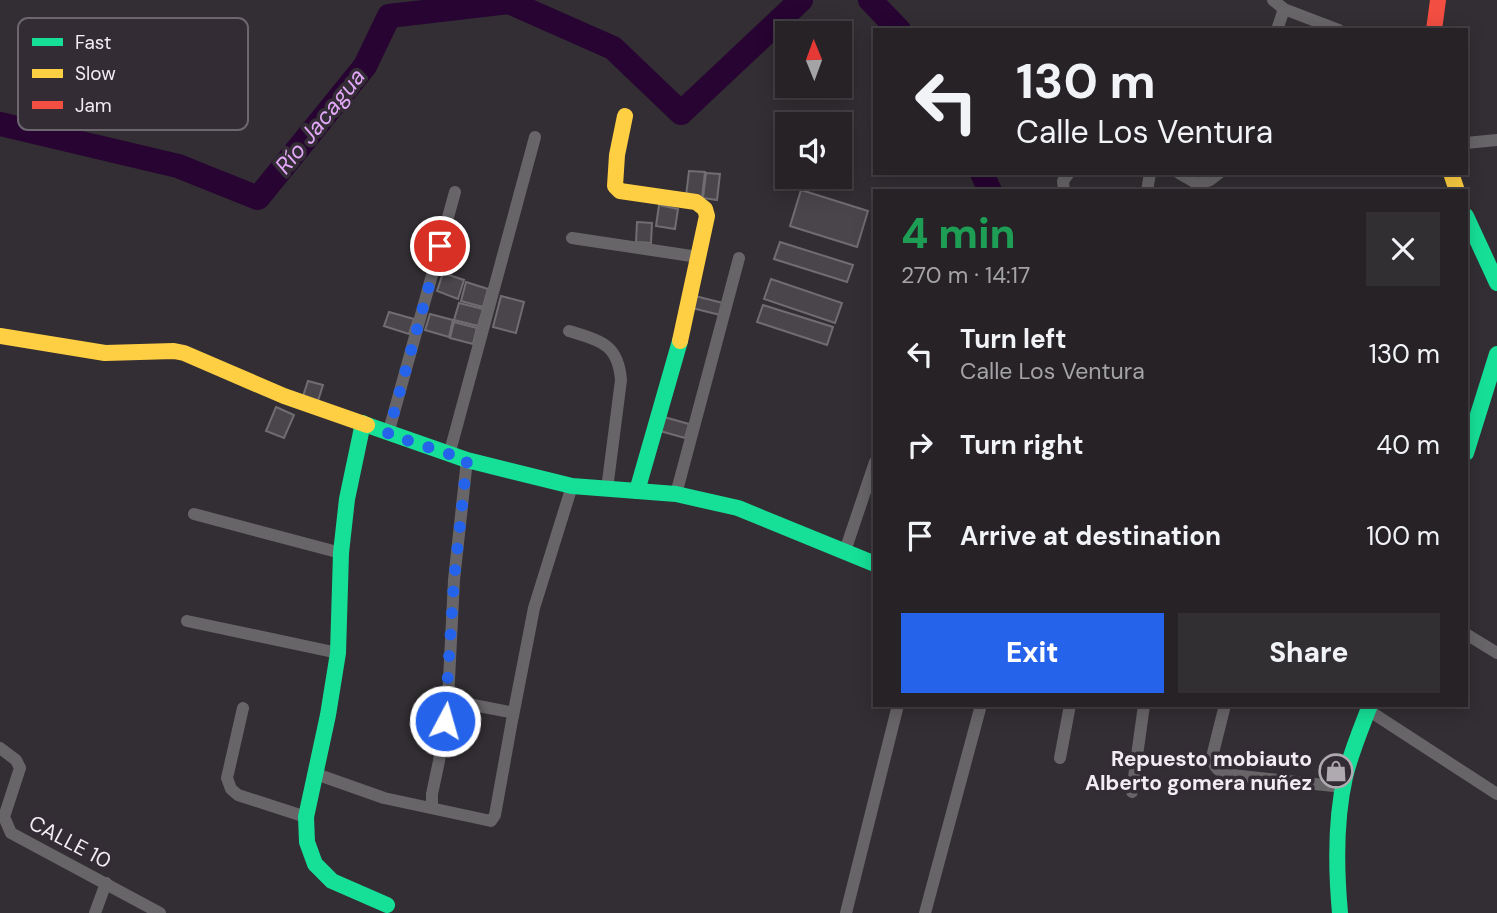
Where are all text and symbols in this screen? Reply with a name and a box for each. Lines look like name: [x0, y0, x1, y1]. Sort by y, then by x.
legend: [18, 18, 248, 130]
north arrow: [775, 21, 852, 98]
map controls: [775, 21, 852, 189]
text: Fast: [75, 30, 111, 55]
text: 130 m: [1016, 49, 1156, 113]
icon: left: [901, 56, 992, 147]
text: Slow: [75, 61, 116, 86]
water label: Río Jacagua: [268, 62, 372, 180]
text: Jam: [75, 93, 112, 118]
text: Calle Los Ventura: [1016, 111, 1273, 153]
button: sound: [775, 112, 852, 189]
text: 4 min: [901, 206, 1016, 261]
button: close: [1366, 212, 1440, 286]
pin: [410, 216, 470, 276]
icon: arrive: [421, 227, 459, 265]
text: 270 m · 14:17: [901, 260, 1030, 290]
text: Turn left: [960, 322, 1067, 356]
icon: left: [901, 335, 939, 373]
text: 130 m: [1369, 337, 1440, 371]
text: Calle Los Ventura: [960, 356, 1145, 386]
icon: right: [901, 426, 939, 464]
text: Turn right: [960, 428, 1084, 462]
text: 40 m: [1376, 428, 1440, 462]
icon: arrive: [901, 517, 939, 555]
text: Arrive at destination: [960, 519, 1221, 553]
text: 100 m: [1366, 519, 1440, 553]
button: Exit: [901, 613, 1164, 693]
button: Share: [1178, 613, 1440, 693]
position arrow: [408, 684, 482, 758]
place label: Repuesto mobiauto Alberto gomera nuñez: [1085, 745, 1312, 797]
shop icon: Repuesto mobiauto Alberto gomera nuñez: [1317, 752, 1355, 790]
street label: CALLE 10: [24, 809, 116, 875]

